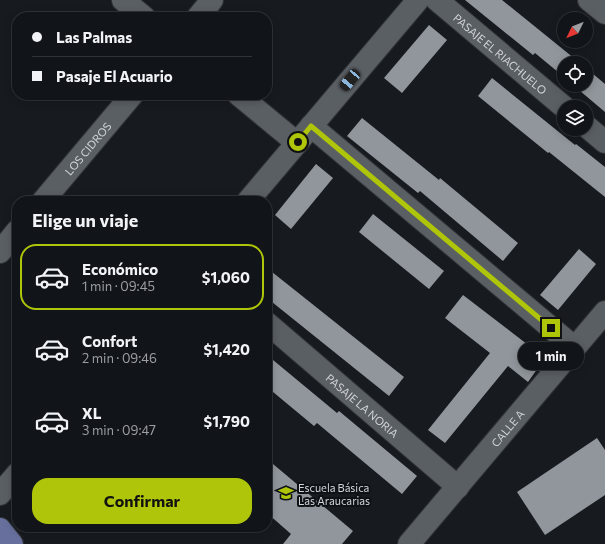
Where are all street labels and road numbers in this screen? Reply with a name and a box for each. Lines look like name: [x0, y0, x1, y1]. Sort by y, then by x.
street label: PASAJE EL RIACHUELO: [451, 11, 550, 96]
street label: LOS CIDROS: [61, 119, 113, 177]
street label: PASAJE LA NORIA: [324, 370, 402, 440]
street label: CALLE A: [488, 407, 527, 449]

